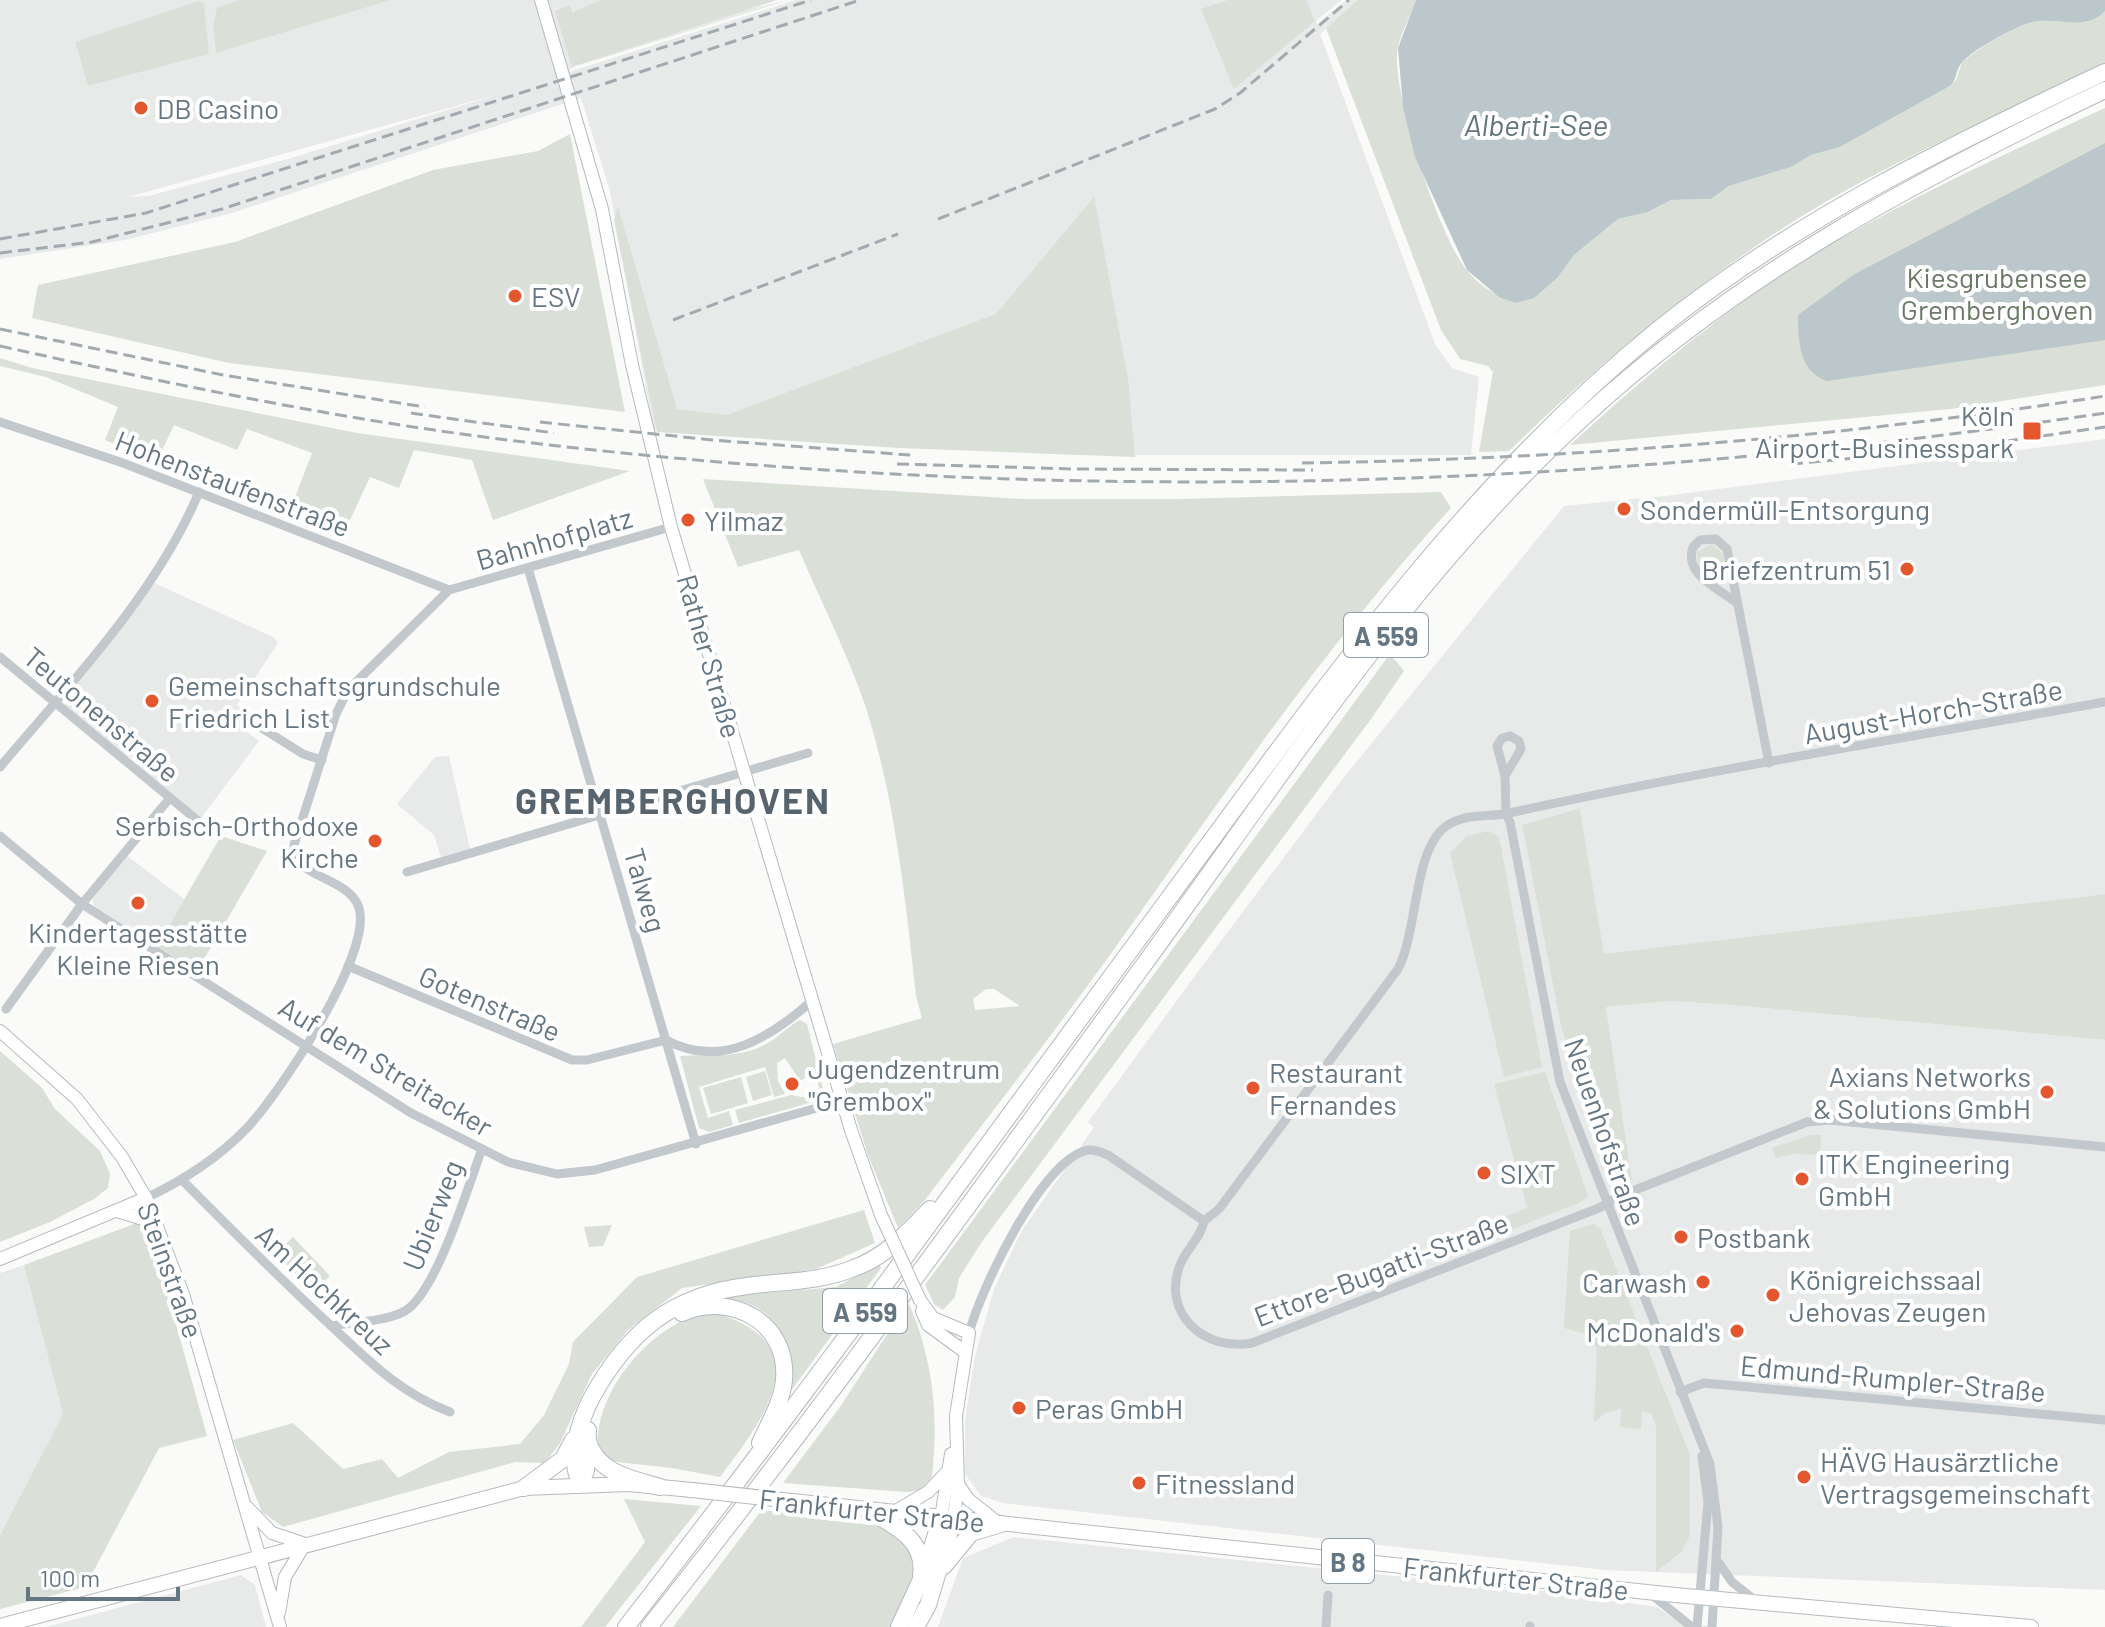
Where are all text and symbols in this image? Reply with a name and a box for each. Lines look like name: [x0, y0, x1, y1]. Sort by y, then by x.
place label: DB Casino: [157, 91, 279, 125]
marker: DB Casino: [132, 99, 150, 117]
water label: Alberti-See: [1464, 106, 1608, 142]
park label: Kiesgrubensee Gremberghoven: [1901, 260, 2093, 326]
place label: ESV: [531, 279, 581, 313]
marker: ESV: [506, 287, 524, 305]
place label: Köln Airport-Businesspark: [1755, 398, 2014, 464]
marker: Köln Airport-Businesspark: [2021, 420, 2043, 442]
street label: Hohenstaufenstraße: [111, 423, 355, 543]
place label: Sondermüll-Entsorgung: [1640, 492, 1930, 526]
street label: Bahnhofplatz: [472, 500, 636, 576]
marker: Sondermüll-Entsorgung: [1615, 500, 1633, 518]
place label: Yilmaz: [704, 503, 783, 537]
marker: Yilmaz: [679, 511, 697, 529]
place label: Briefzentrum 51: [1701, 552, 1891, 586]
marker: Briefzentrum 51: [1898, 560, 1916, 578]
street label: Rather Straße: [670, 570, 750, 742]
road number: A 559: [1344, 613, 1428, 657]
street label: Teutonenstraße: [17, 639, 187, 789]
place label: Gemeinschaftsgrundschule Friedrich List: [168, 668, 501, 734]
street label: August-Horch-Straße: [1801, 672, 2065, 750]
marker: Gemeinschaftsgrundschule Friedrich List: [143, 692, 161, 710]
district label: GREMBERGHOVEN: [515, 778, 831, 821]
place label: Serbisch-Orthodoxe Kirche: [115, 808, 359, 874]
marker: Serbisch-Orthodoxe Kirche: [366, 832, 384, 850]
street label: Talweg: [618, 844, 674, 936]
marker: Kindertagesstätte Kleine Riesen: [129, 894, 147, 912]
place label: Kindertagesstätte Kleine Riesen: [28, 915, 248, 981]
street label: Gotenstraße: [414, 958, 566, 1048]
street label: Auf dem Streitacker: [273, 989, 499, 1143]
street label: Neuenhofstraße: [1558, 1033, 1654, 1231]
place label: Jugendzentrum "Grembox": [808, 1051, 1000, 1117]
place label: Restaurant Fernandes: [1269, 1055, 1403, 1121]
place label: Axians Networks & Solutions GmbH: [1813, 1059, 2031, 1125]
marker: Jugendzentrum "Grembox": [783, 1075, 801, 1093]
marker: Restaurant Fernandes: [1244, 1079, 1262, 1097]
marker: Axians Networks & Solutions GmbH: [2038, 1083, 2056, 1101]
place label: ITK Engineering GmbH: [1818, 1146, 2010, 1212]
street label: Ubierweg: [394, 1155, 470, 1275]
place label: SIXT: [1500, 1156, 1556, 1190]
marker: SIXT: [1475, 1164, 1493, 1182]
marker: ITK Engineering GmbH: [1793, 1170, 1811, 1188]
street label: Steinstraße: [131, 1198, 211, 1342]
street label: Ettore-Bugatti-Straße: [1249, 1205, 1513, 1333]
street label: Am Hochkreuz: [249, 1217, 401, 1361]
place label: Postbank: [1697, 1220, 1811, 1254]
marker: Postbank: [1672, 1228, 1690, 1246]
place label: Königreichssaal Jehovas Zeugen: [1789, 1262, 1986, 1328]
place label: Carwash: [1582, 1265, 1687, 1299]
marker: Carwash: [1694, 1273, 1712, 1291]
marker: Königreichssaal Jehovas Zeugen: [1764, 1286, 1782, 1304]
road number: A 559: [823, 1289, 907, 1333]
place label: McDonald's: [1586, 1314, 1721, 1348]
marker: McDonald's: [1728, 1322, 1746, 1340]
street label: Edmund-Rumpler-Straße: [1739, 1348, 2047, 1408]
place label: Peras GmbH: [1035, 1391, 1183, 1425]
marker: Peras GmbH: [1010, 1399, 1028, 1417]
place label: HÄVG Hausärztliche Vertragsgemeinschaft: [1820, 1444, 2091, 1510]
place label: Fitnessland: [1155, 1466, 1295, 1500]
marker: HÄVG Hausärztliche Vertragsgemeinschaft: [1795, 1468, 1813, 1486]
marker: Fitnessland: [1130, 1474, 1148, 1492]
street label: Frankfurter Straße: [758, 1481, 986, 1539]
road number: B 8: [1322, 1539, 1374, 1583]
street label: Frankfurter Straße: [1402, 1549, 1630, 1607]
scale bar: [28, 1551, 178, 1601]
text: 100 m: [40, 1563, 100, 1592]

